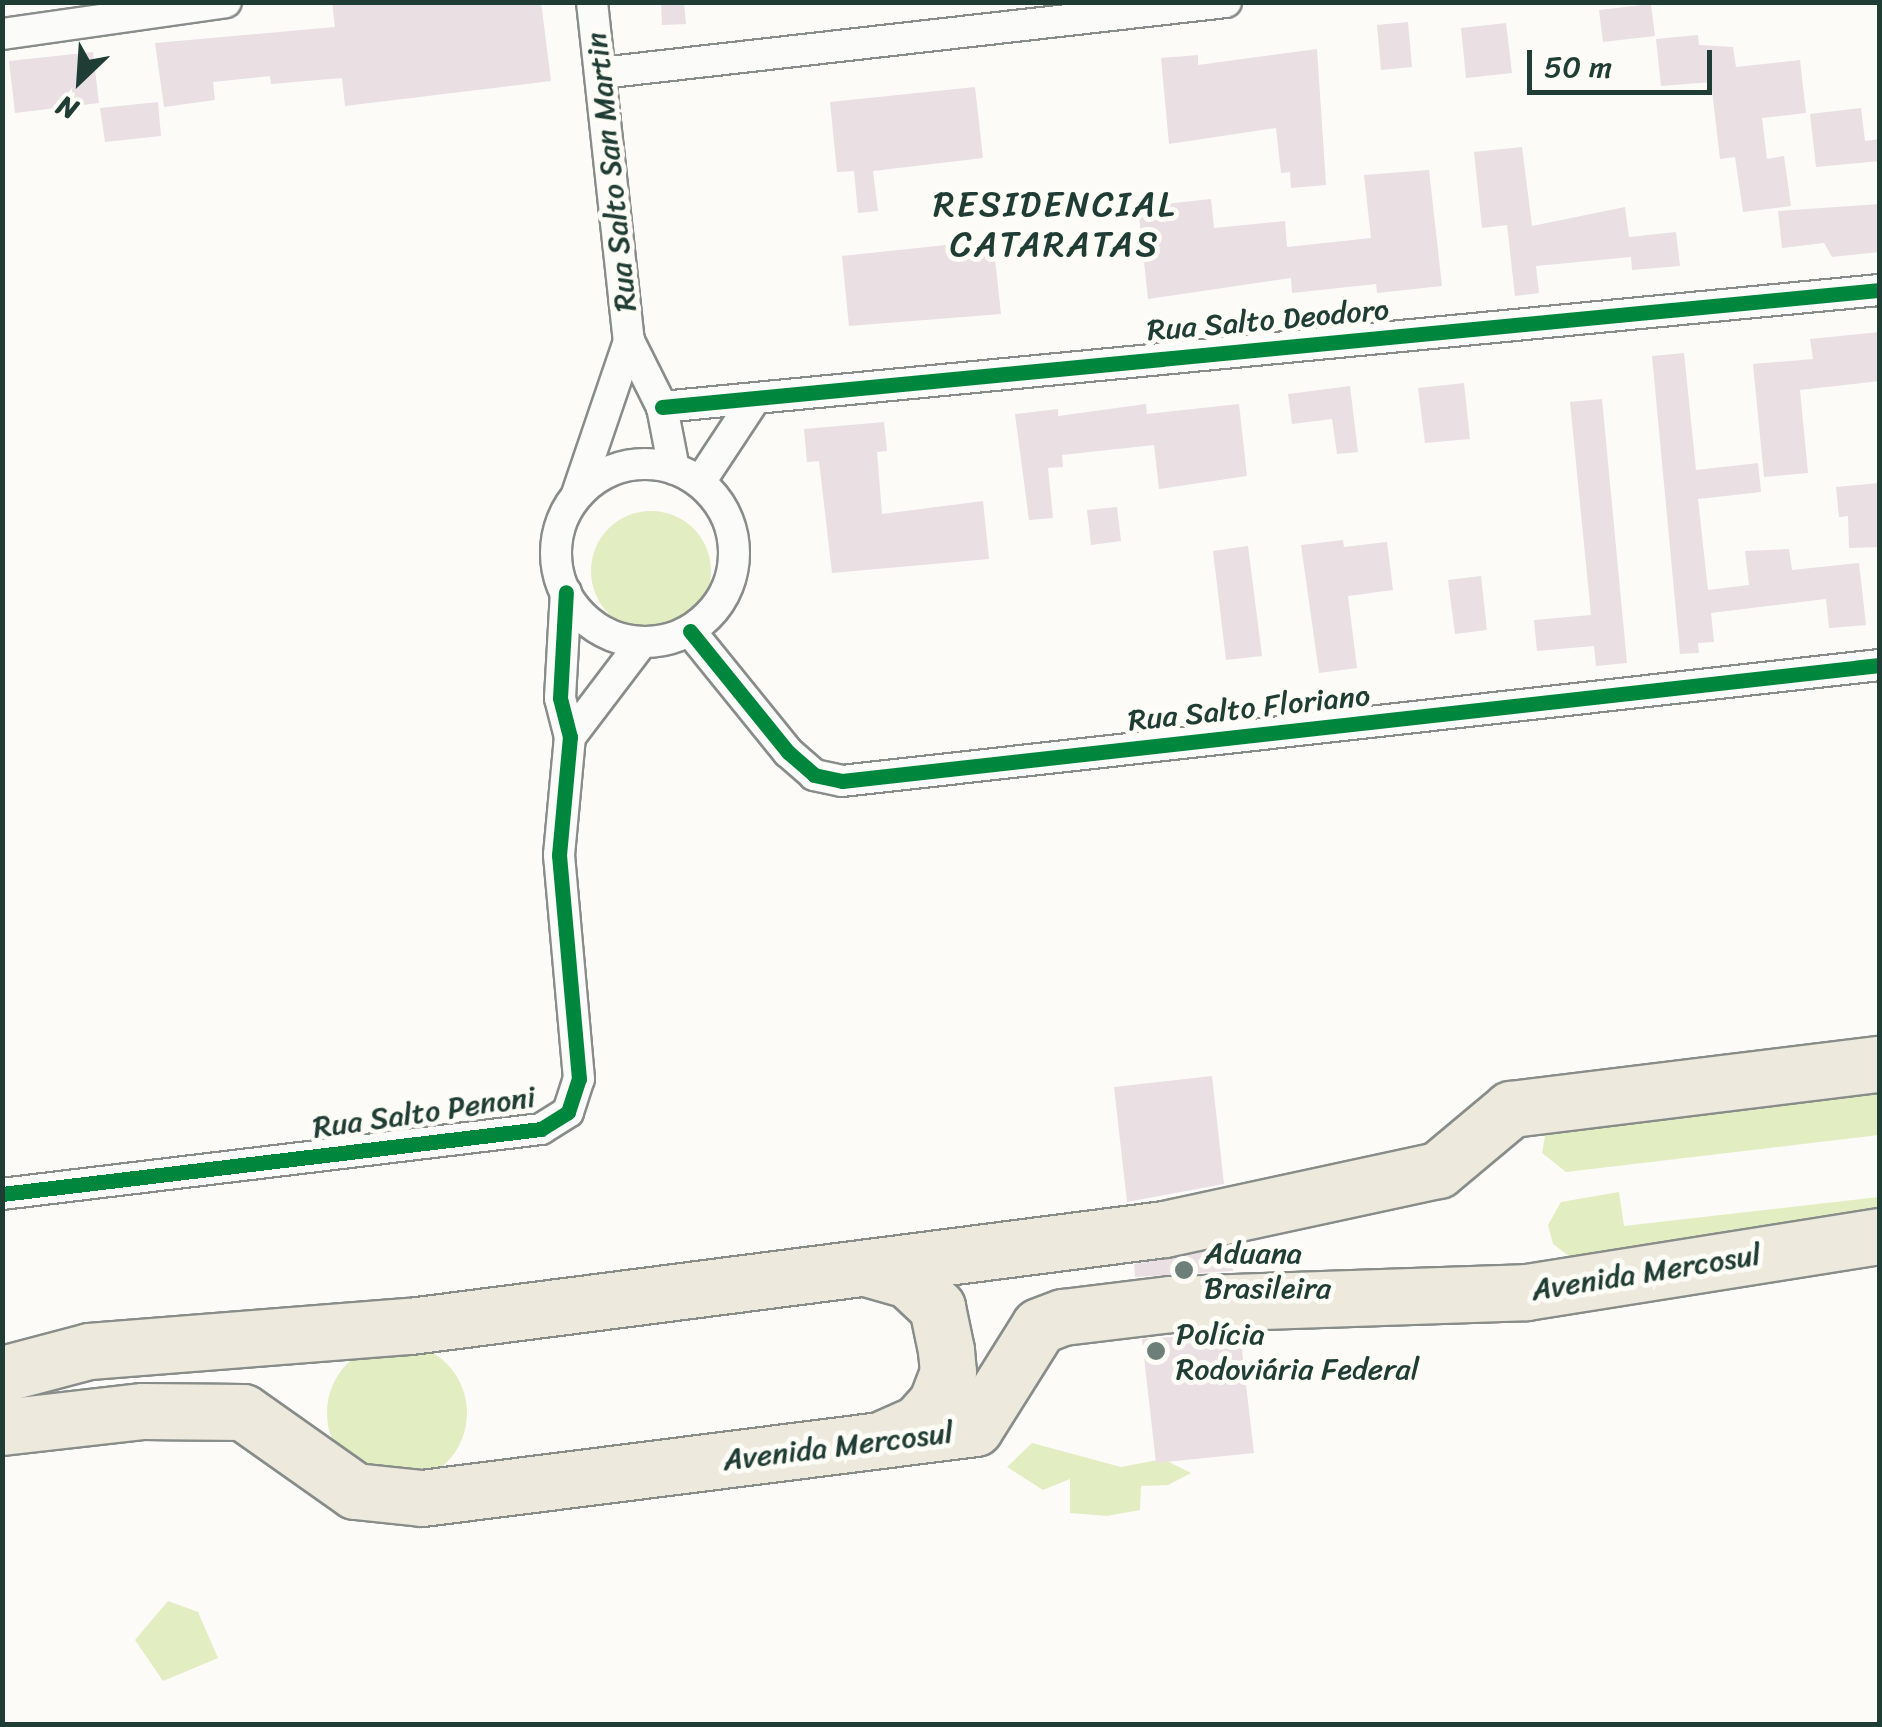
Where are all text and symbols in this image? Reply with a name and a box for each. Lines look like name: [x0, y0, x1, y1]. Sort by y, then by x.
street label: Rua Salto San Martin: [578, 29, 644, 315]
north arrow: [30, 30, 130, 130]
scale bar: [1532, 30, 1717, 92]
text: 50 m: [1544, 40, 1612, 94]
text: N: [48, 81, 86, 134]
district label: RESIDENCIAL CATARATAS: [935, 183, 1175, 265]
street label: Rua Salto Deodoro: [1146, 291, 1390, 349]
street label: Rua Salto Floriano: [1126, 677, 1372, 739]
street label: Rua Salto Penoni: [310, 1079, 538, 1145]
place label: Aduana Brasileira: [1204, 1235, 1331, 1306]
street label: Avenida Mercosul: [1529, 1236, 1763, 1308]
marker: Aduana Brasileira: [1173, 1259, 1195, 1281]
place label: Polícia Rodoviária Federal: [1176, 1316, 1420, 1386]
marker: Polícia Rodoviária Federal: [1145, 1340, 1167, 1362]
street label: Avenida Mercosul: [721, 1414, 955, 1478]

